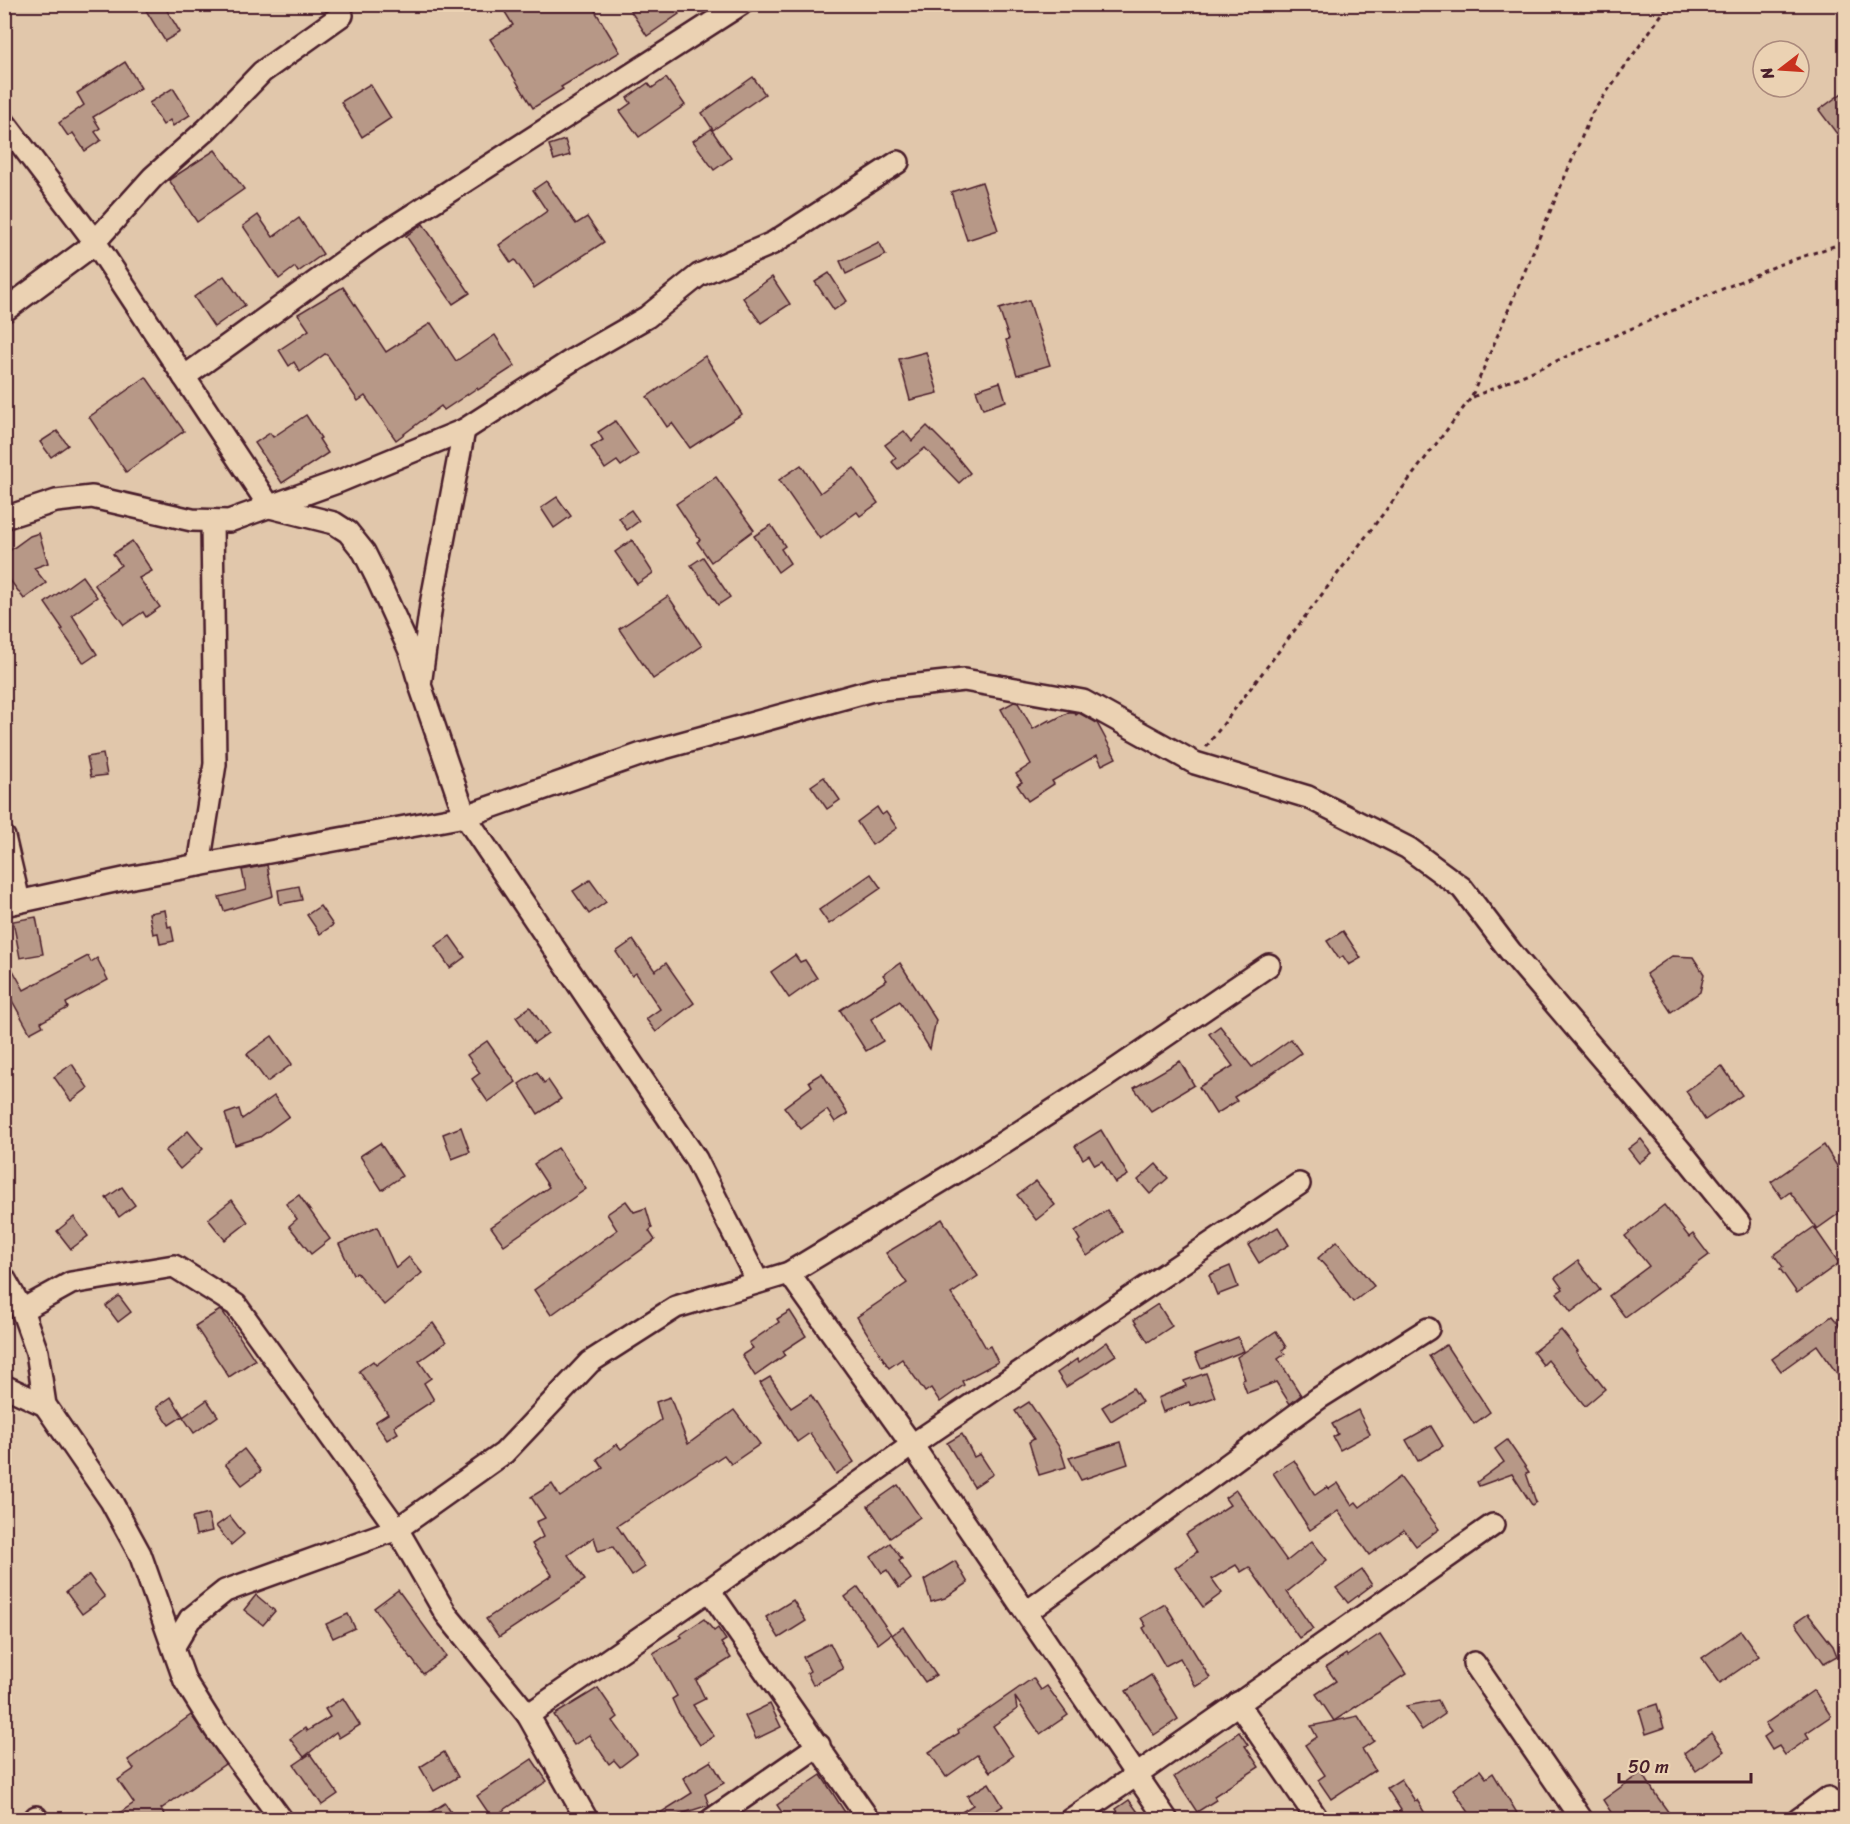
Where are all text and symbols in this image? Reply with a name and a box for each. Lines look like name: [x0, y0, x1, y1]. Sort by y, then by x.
north arrow: [1751, 39, 1811, 99]
text: N: [1751, 63, 1783, 84]
scale bar: [1619, 1746, 1751, 1784]
text: 50 m: [1628, 1751, 1669, 1783]

